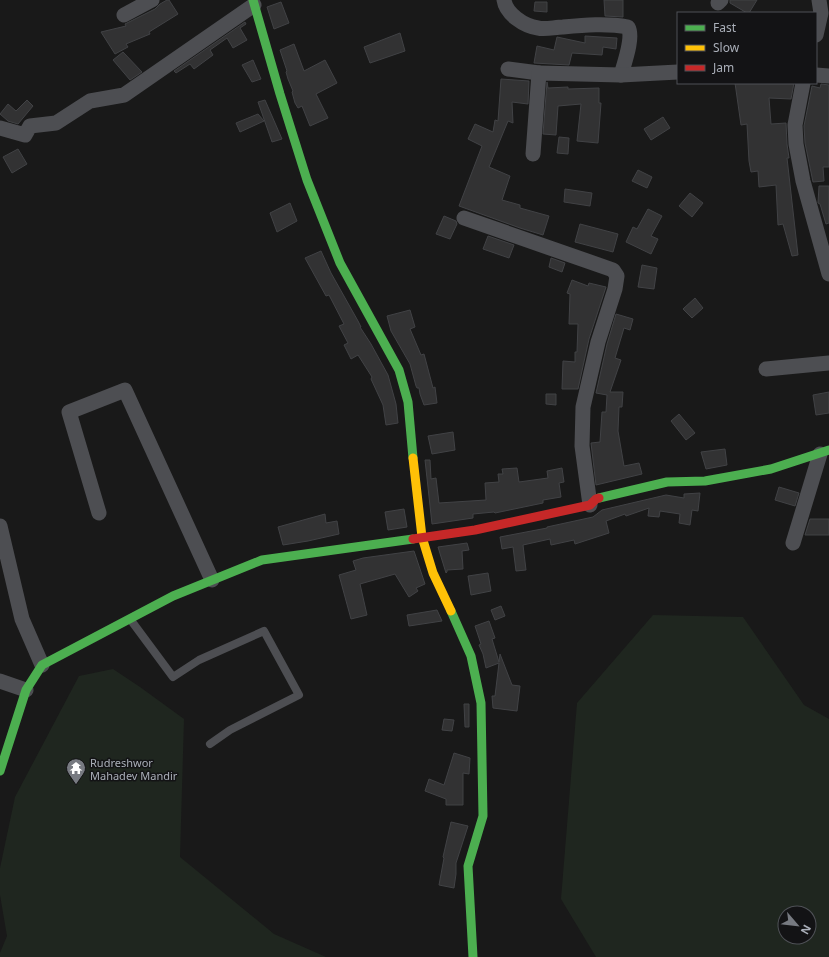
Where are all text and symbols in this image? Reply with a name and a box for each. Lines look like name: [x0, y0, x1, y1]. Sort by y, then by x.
legend: [677, 12, 817, 84]
text: Fast: [713, 19, 737, 36]
text: Slow: [713, 39, 740, 56]
text: Jam: [712, 59, 734, 76]
place label: Rudreshwor Mahadev Mandir: [90, 755, 178, 783]
temple icon: Rudreshwor Mahadev Mandir: [65, 757, 87, 785]
north arrow: [777, 905, 817, 945]
text: N: [798, 922, 815, 937]

